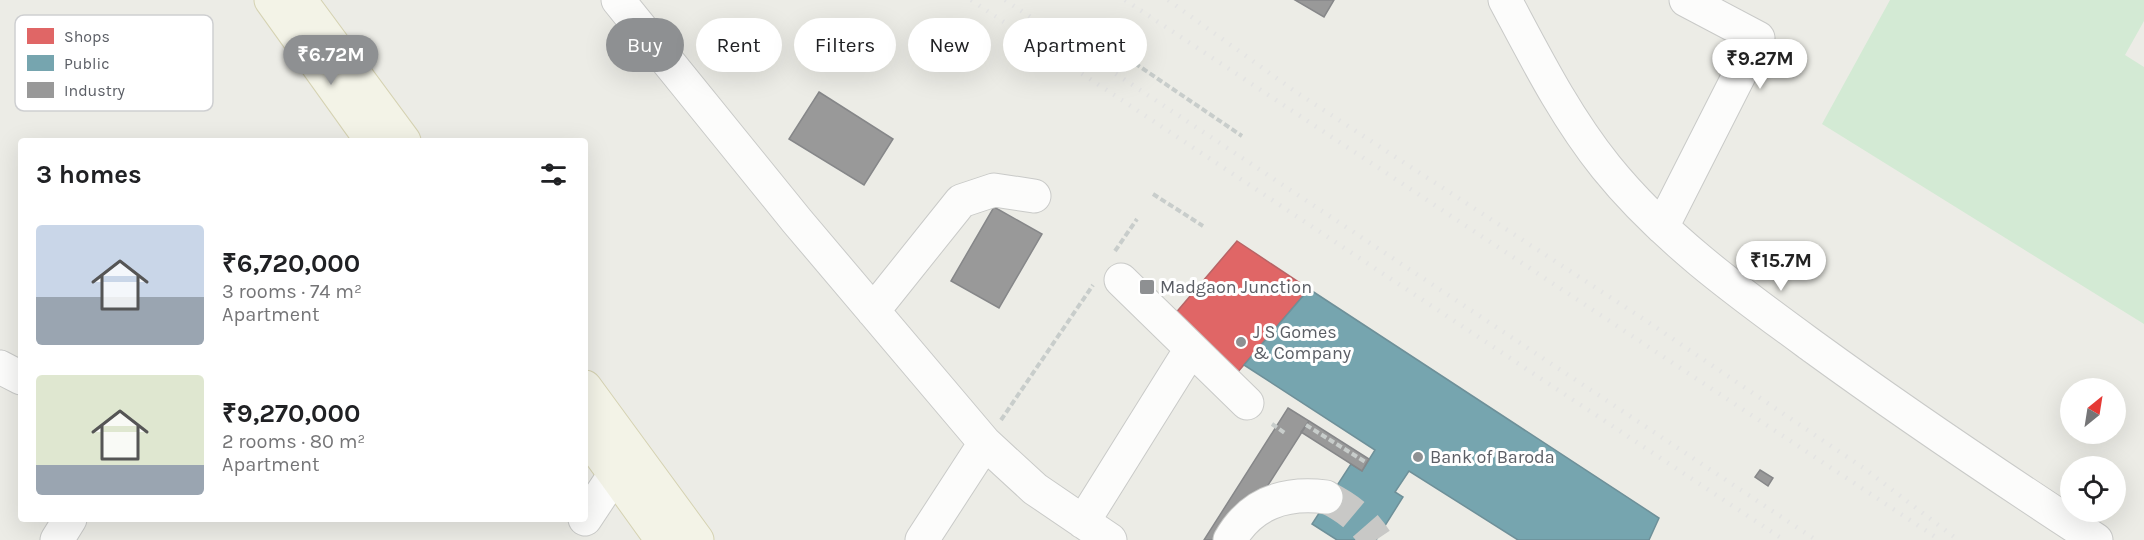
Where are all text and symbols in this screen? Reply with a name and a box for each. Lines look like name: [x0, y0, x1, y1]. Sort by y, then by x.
legend: [15, 15, 213, 111]
chip: Buy: [606, 18, 684, 72]
chip: Rent: [696, 18, 782, 72]
chip: Filters: [794, 18, 896, 72]
chip: New: [908, 18, 991, 72]
chip: Apartment: [1003, 18, 1147, 72]
text: Shops: [64, 27, 110, 46]
pin: ₹6.72M: [282, 35, 380, 86]
pin: ₹9.27M: [1711, 39, 1809, 90]
text: ₹6.72M: [297, 43, 365, 66]
text: ₹9.27M: [1726, 47, 1794, 70]
text: Public: [64, 54, 110, 73]
text: Industry: [64, 81, 126, 100]
icon: filters: [537, 158, 570, 191]
text: 3 homes: [36, 159, 142, 190]
pin: ₹15.7M: [1732, 241, 1830, 292]
text: ₹6,720,000: [222, 248, 360, 279]
icon: home: [84, 249, 156, 321]
text: ₹15.7M: [1750, 249, 1812, 272]
place label: Madgaon Junction: [1160, 276, 1312, 298]
marker: Madgaon Junction: [1138, 278, 1156, 296]
text: 3 rooms · 74 m²: [222, 280, 362, 303]
text: Apartment: [222, 303, 320, 326]
place label: J S Gomes & Company: [1253, 321, 1352, 364]
marker: J S Gomes & Company: [1234, 335, 1248, 349]
north arrow: [2060, 378, 2126, 444]
map controls: [2060, 378, 2126, 522]
text: ₹9,270,000: [222, 398, 360, 429]
icon: home: [84, 399, 156, 471]
text: 2 rooms · 80 m²: [222, 430, 365, 453]
place label: Bank of Baroda: [1430, 446, 1555, 468]
marker: Bank of Baroda: [1411, 450, 1425, 464]
text: Apartment: [222, 453, 320, 476]
button: locate: [2060, 456, 2126, 522]

